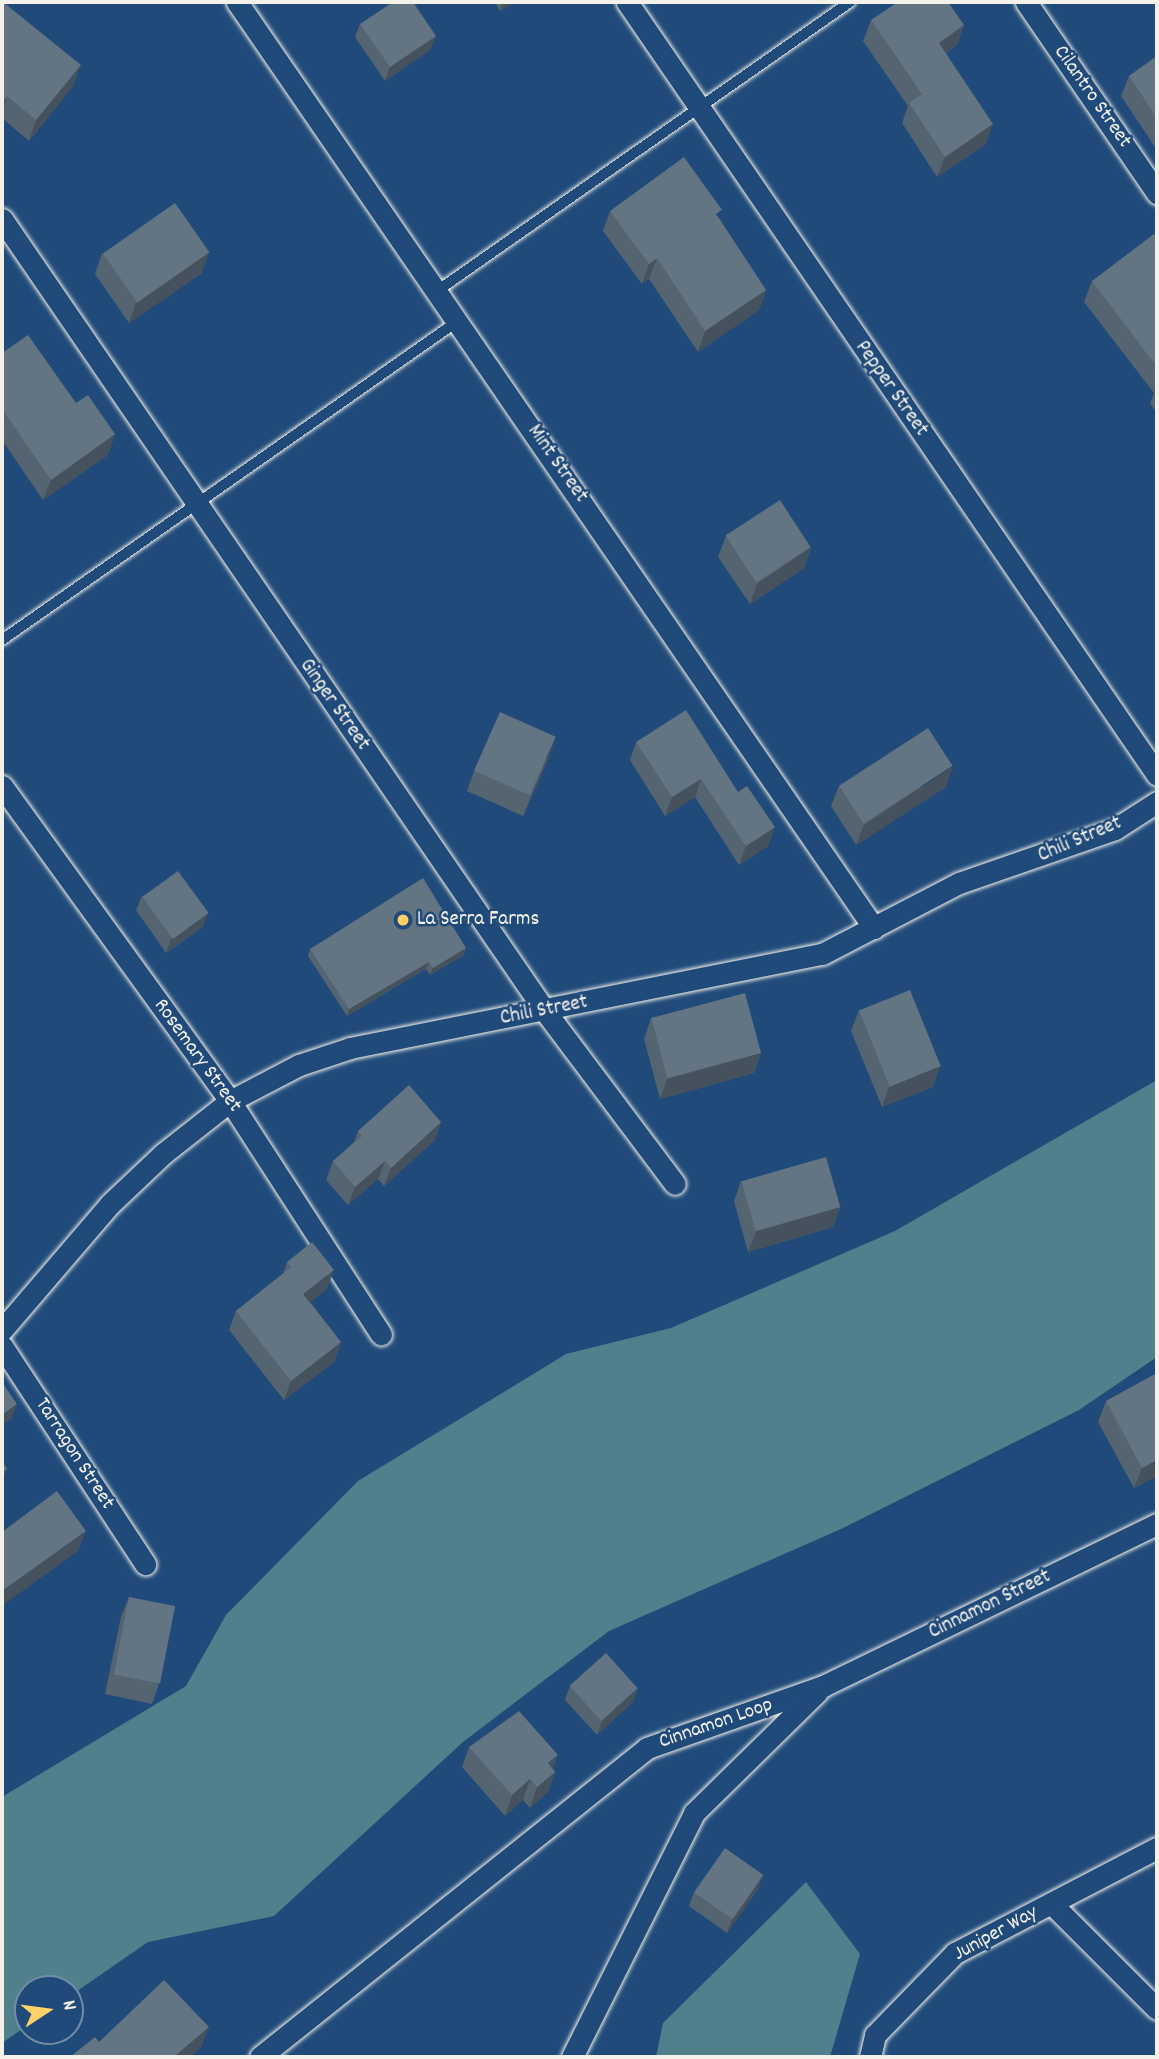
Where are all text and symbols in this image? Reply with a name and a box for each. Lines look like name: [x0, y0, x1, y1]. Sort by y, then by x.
street label: Cilantro Street: [1047, 41, 1137, 153]
street label: Pepper Street: [849, 336, 933, 442]
street label: Mint Street: [521, 420, 593, 508]
street label: Ginger Street: [293, 654, 375, 756]
street label: Chili Street: [1034, 811, 1126, 869]
place label: La Serra Farms: [417, 907, 539, 933]
marker: La Serra Farms: [395, 912, 411, 928]
street label: Chili Street: [498, 990, 590, 1032]
street label: Rosemary Street: [147, 994, 247, 1118]
street label: Tarragon Street: [29, 1394, 119, 1514]
street label: Cinnamon Street: [925, 1565, 1055, 1645]
street label: Cinnamon Loop: [656, 1693, 776, 1755]
street label: Juniper Way: [950, 1901, 1042, 1967]
north arrow: [14, 1975, 84, 2045]
text: N: [54, 1998, 82, 2013]

